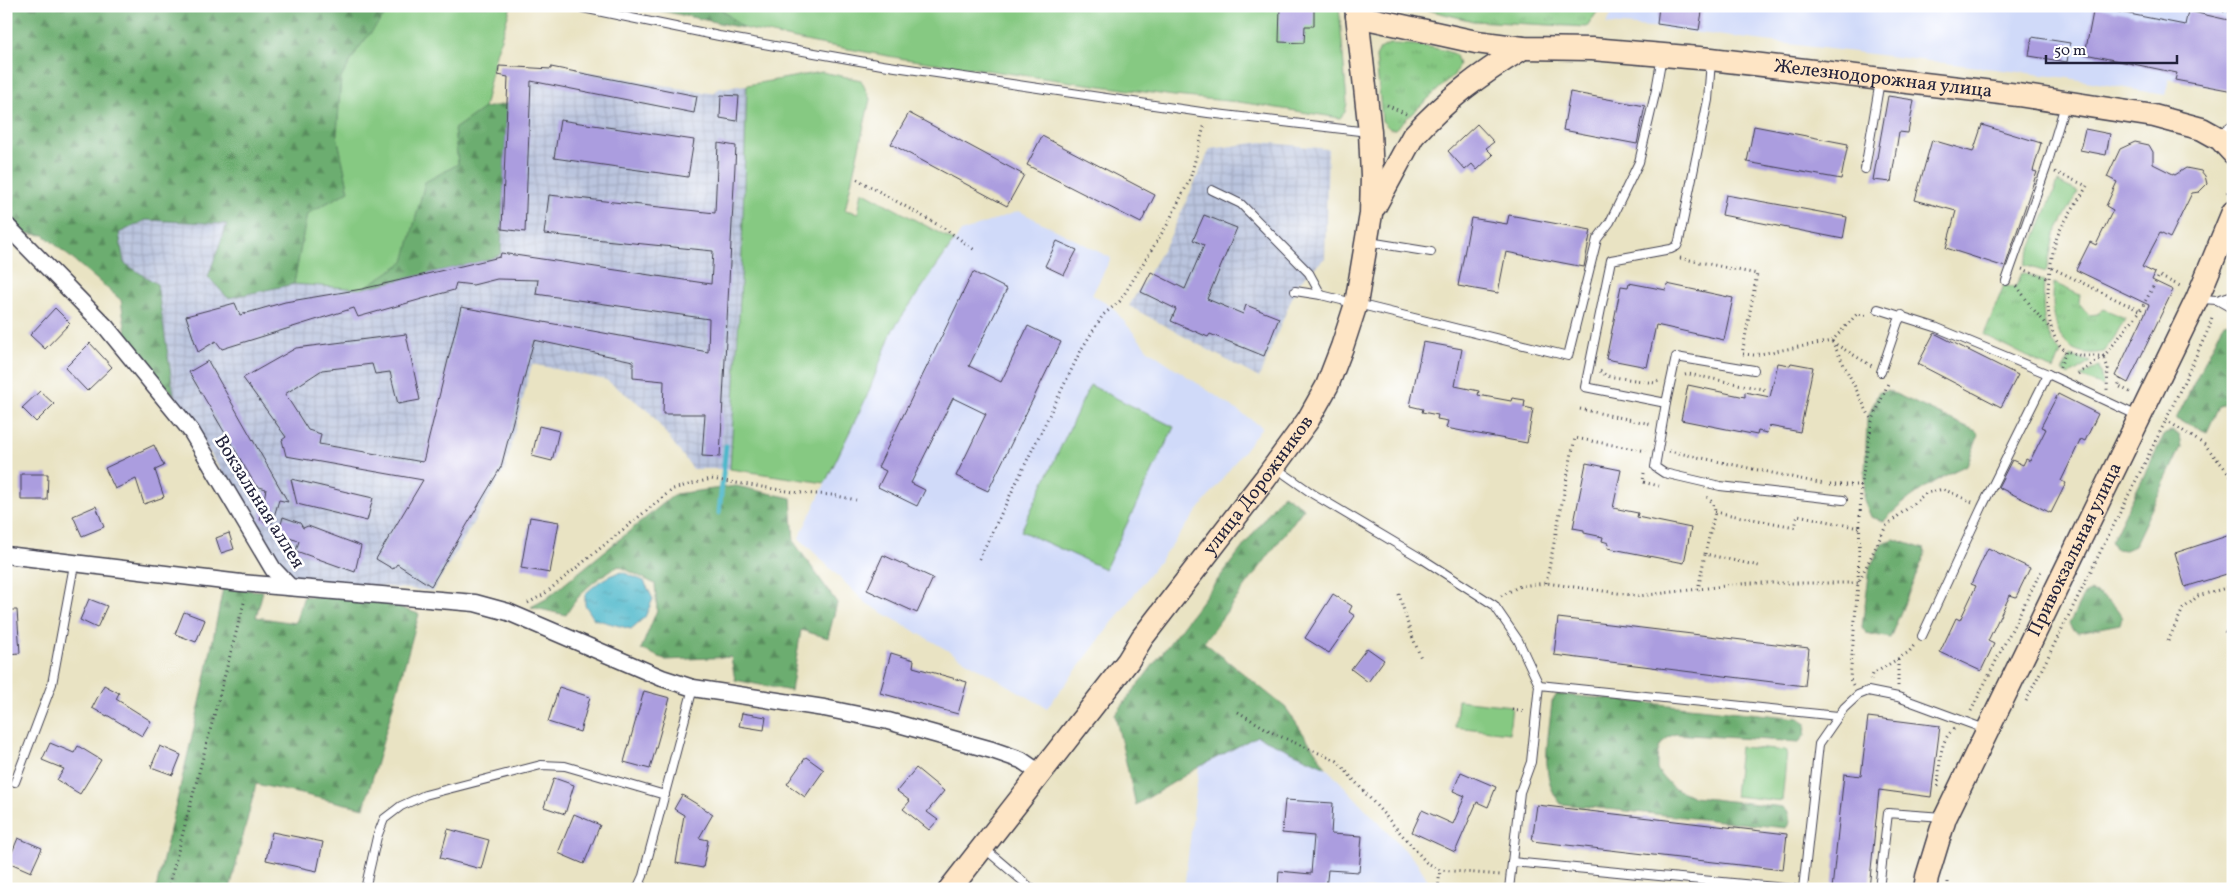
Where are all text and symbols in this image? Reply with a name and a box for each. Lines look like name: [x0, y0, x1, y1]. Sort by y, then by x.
scale bar: [2046, 32, 2178, 64]
text: 50 m: [2054, 41, 2086, 62]
street label: Железнодорожная улица: [1773, 53, 1994, 105]
street label: улица Дорожников: [1197, 410, 1320, 561]
street label: Вокзальная аллея: [207, 430, 311, 574]
street label: Привокзальная улица: [2022, 458, 2129, 641]

